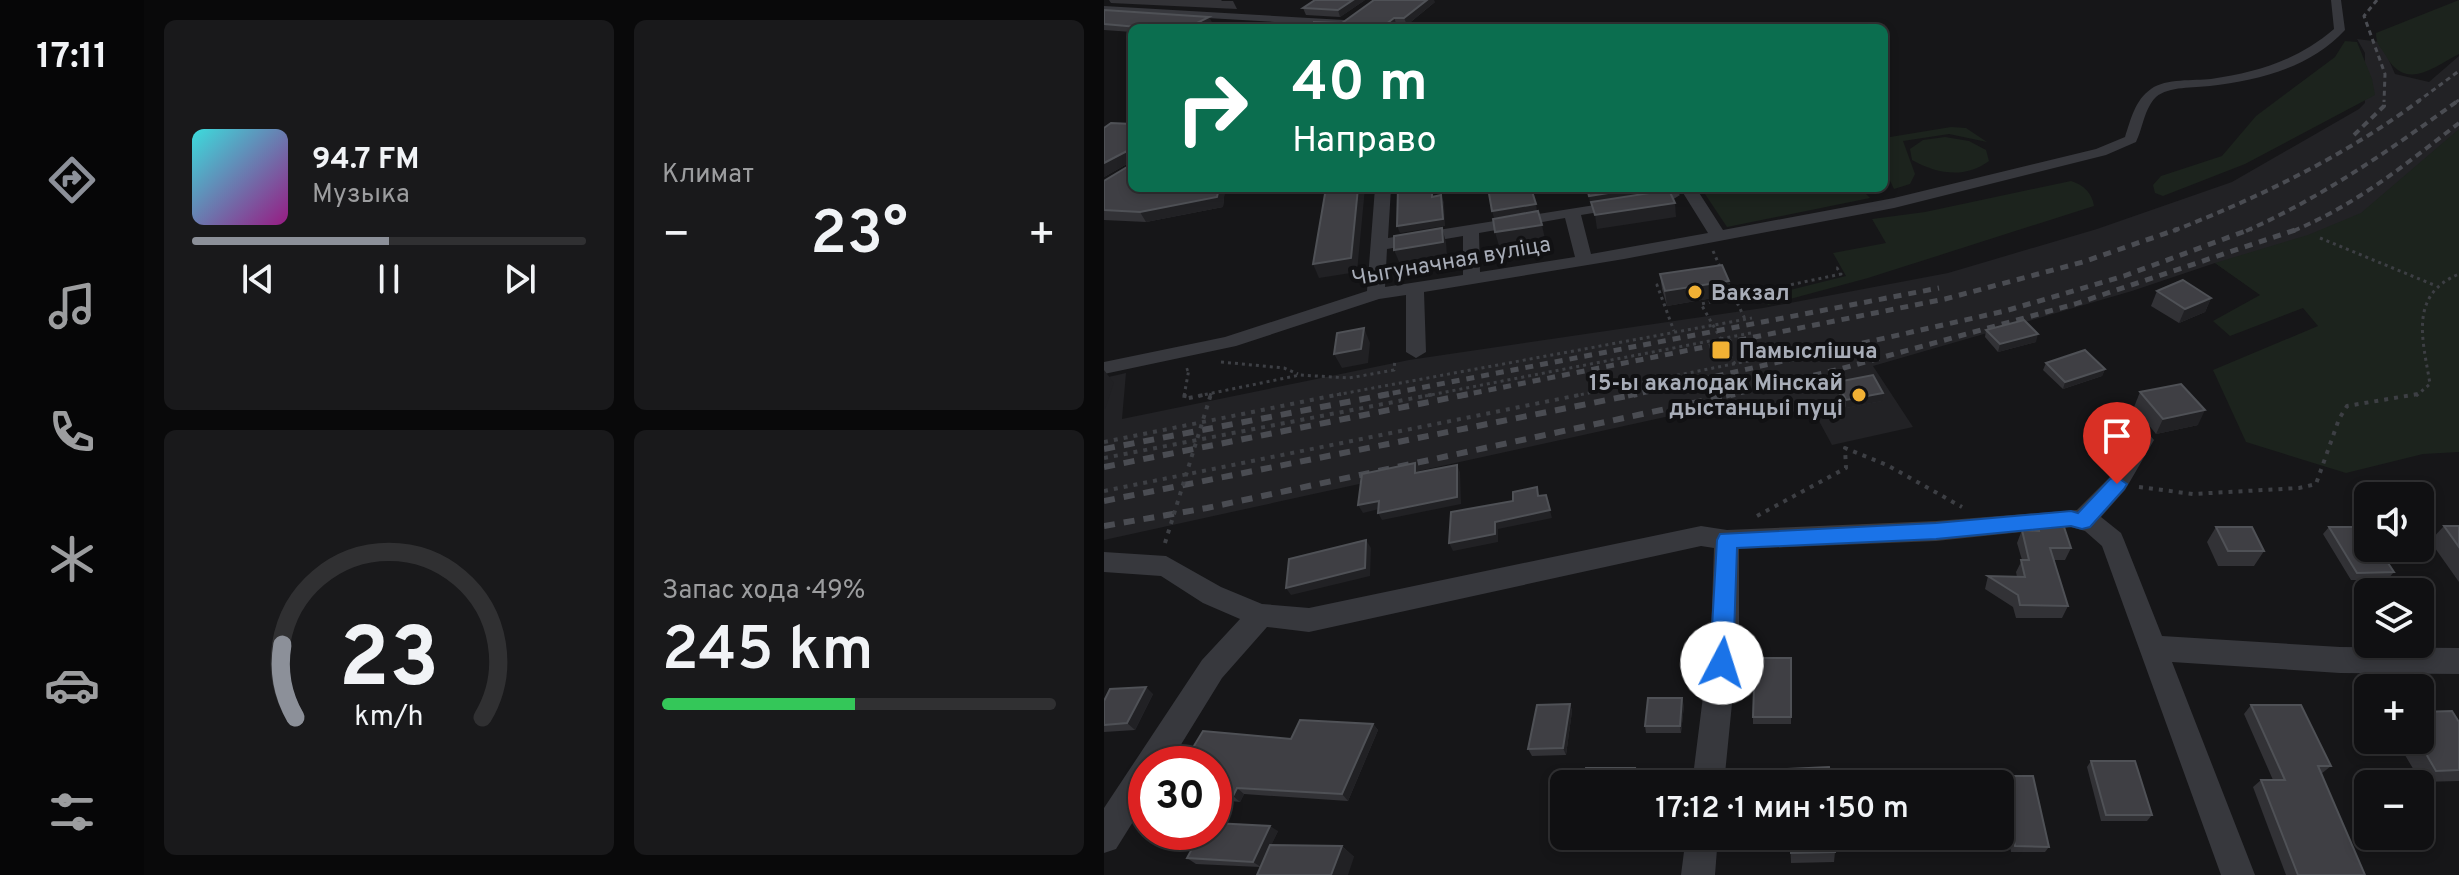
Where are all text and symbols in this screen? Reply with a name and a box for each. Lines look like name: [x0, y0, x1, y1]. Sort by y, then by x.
text: 17:11: [36, 35, 108, 81]
text: 40 m: [1292, 50, 1428, 120]
icon: right: [1160, 56, 1264, 160]
text: Направо: [1292, 119, 1437, 165]
text: 94.7 FM: [312, 142, 420, 179]
icon: directions: [44, 152, 100, 208]
text: Климат: [662, 159, 754, 192]
text: Музыка: [312, 179, 410, 212]
text: 23°: [810, 199, 908, 275]
text: −: [662, 209, 690, 265]
text: +: [1028, 209, 1056, 265]
street label: Чыгуначная вуліца: [1350, 232, 1553, 293]
icon: previous: [236, 257, 280, 301]
icon: pause: [367, 257, 411, 301]
icon: next: [498, 257, 542, 301]
icon: music: [44, 278, 100, 334]
place label: Вакзал: [1711, 281, 1790, 308]
marker: Вакзал: [1686, 283, 1704, 301]
marker: Памыслішча: [1710, 339, 1732, 361]
place label: Памыслішча: [1739, 339, 1877, 366]
place label: 15-ы акалодак Мінскай дыстанцыі пуці: [1589, 371, 1843, 423]
marker: 15-ы акалодак Мінскай дыстанцыі пуці: [1850, 386, 1868, 404]
pin: [2083, 402, 2151, 484]
icon: phone: [44, 404, 100, 460]
icon: arrive: [2095, 414, 2139, 458]
map controls: [2354, 482, 2434, 850]
button: sound: [2354, 482, 2434, 562]
icon: climate: [44, 531, 100, 587]
text: Запас хода · 49%: [662, 575, 865, 608]
button: layers: [2354, 578, 2434, 658]
text: 23: [339, 611, 439, 716]
text: 245 km: [662, 615, 873, 691]
position arrow: [1680, 621, 1764, 705]
icon: car: [44, 657, 100, 713]
button: +: [2354, 674, 2434, 754]
text: km/h: [354, 700, 424, 736]
speed limit sign: 30: [1128, 746, 1232, 850]
button: −: [2354, 770, 2434, 850]
icon: filters: [44, 784, 100, 840]
text: 17:12 · 1 мин · 150 m: [1655, 791, 1909, 828]

